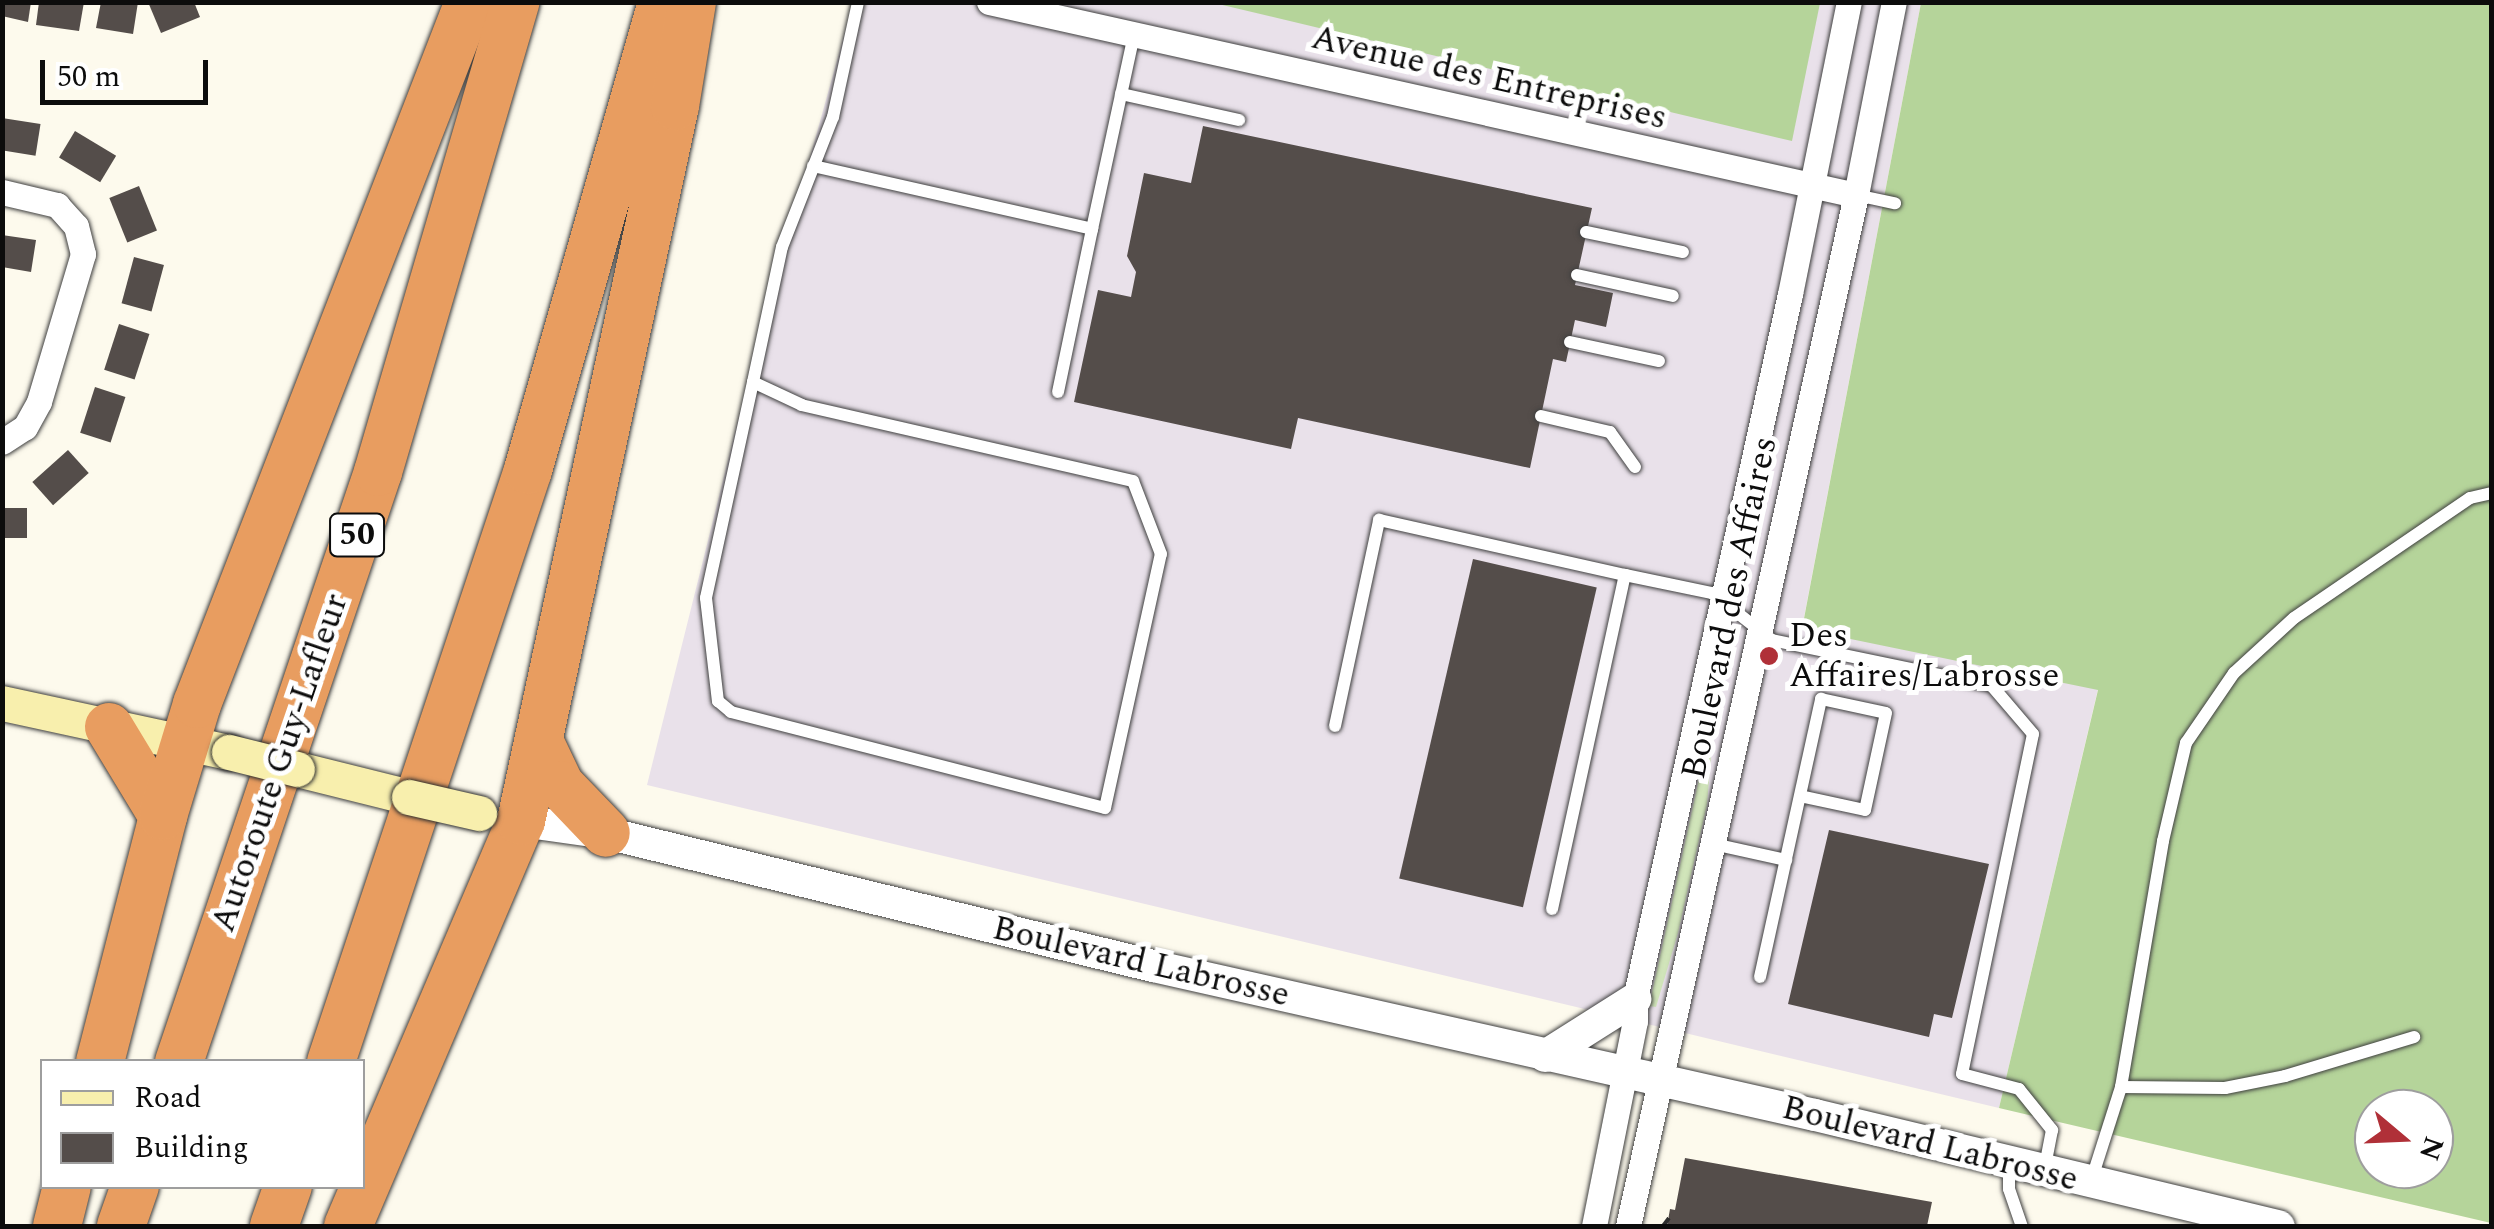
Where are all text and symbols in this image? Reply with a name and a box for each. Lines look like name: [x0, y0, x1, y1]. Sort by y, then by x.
street label: Avenue des Entreprises: [1307, 17, 1671, 139]
scale bar: [45, 40, 212, 102]
text: 50 m: [57, 54, 120, 100]
street label: Boulevard des Affaires: [1673, 433, 1787, 783]
road number: 50: [327, 508, 387, 562]
street label: Autoroute Guy-Lafleur: [202, 588, 358, 938]
place label: Des Affaires/Labrosse: [1789, 615, 2060, 697]
marker: Des Affaires/Labrosse: [1758, 645, 1780, 667]
street label: Boulevard Labrosse: [988, 907, 1294, 1017]
legend: [40, 1059, 365, 1189]
text: Road: [134, 1075, 202, 1121]
street label: Boulevard Labrosse: [1778, 1087, 2082, 1201]
north arrow: [2354, 1089, 2454, 1189]
text: Building: [134, 1125, 249, 1171]
text: N: [2407, 1130, 2455, 1166]

